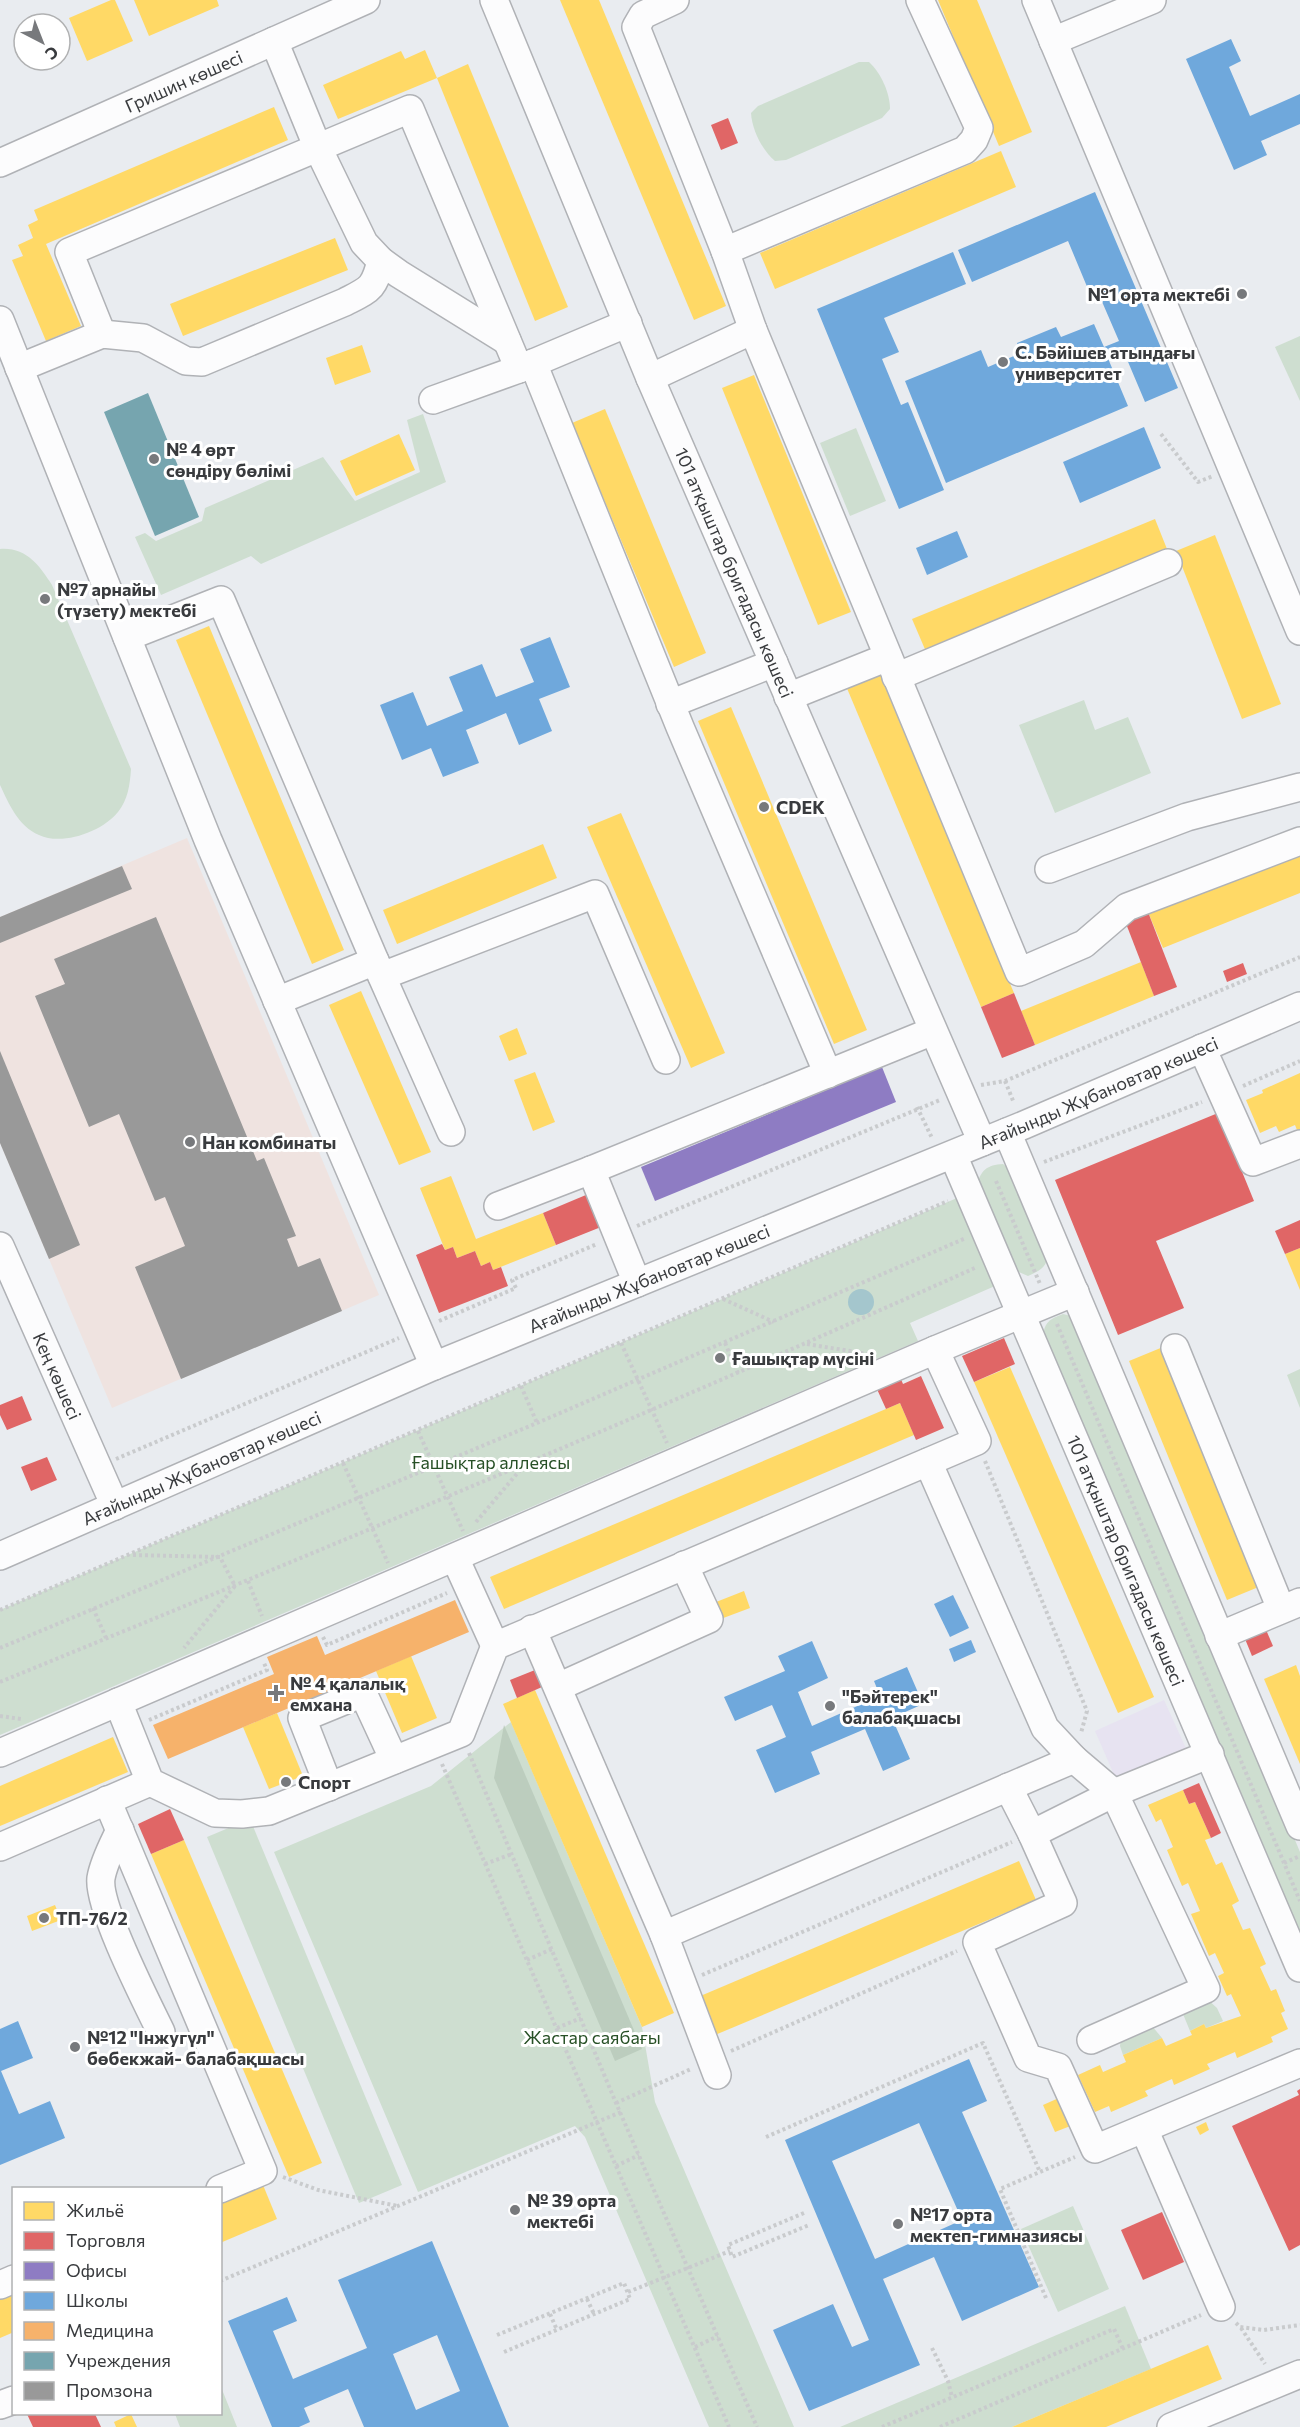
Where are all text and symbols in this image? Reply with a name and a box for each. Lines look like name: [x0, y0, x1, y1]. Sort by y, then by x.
north arrow: [12, 12, 72, 72]
text: С: [42, 43, 63, 64]
street label: Гришин көшесі: [121, 45, 246, 117]
place label: №1 орта мектебі: [1087, 283, 1230, 305]
marker: №1 орта мектебі: [1235, 287, 1249, 301]
place label: С. Бәйішев атындағы университет: [1015, 341, 1195, 384]
marker: С. Бәйішев атындағы университет: [996, 355, 1010, 369]
place label: № 4 өрт сөндіру бөлімі: [166, 438, 291, 481]
street label: 101 атқыштар бригадасы көшесі: [670, 444, 799, 701]
marker: № 4 өрт сөндіру бөлімі: [147, 452, 161, 466]
place label: №7 арнайы (түзету) мектебі: [57, 578, 197, 621]
marker: №7 арнайы (түзету) мектебі: [38, 592, 52, 606]
place label: CDEK: [776, 796, 825, 818]
marker: CDEK: [757, 800, 771, 814]
street label: Ағайынды Жұбановтар көшесі: [975, 1032, 1221, 1153]
place label: Нан комбинаты: [202, 1131, 336, 1153]
marker: Нан комбинаты: [183, 1135, 197, 1149]
street label: Ағайынды Жұбановтар көшесі: [525, 1219, 773, 1337]
street label: Кең көшесі: [29, 1329, 86, 1423]
place label: Ғашықтар мүсіні: [732, 1347, 874, 1369]
marker: Ғашықтар мүсіні: [713, 1351, 727, 1365]
street label: Ағайынды Жұбановтар көшесі: [79, 1406, 324, 1530]
street label: 101 атқыштар бригадасы көшесі: [1063, 1432, 1189, 1689]
park label: Ғашықтар аллеясы: [412, 1451, 570, 1473]
place label: № 4 қалалық емхана: [290, 1672, 405, 1715]
marker: № 4 қалалық емхана: [267, 1684, 285, 1702]
place label: "Бәйтерек" балабақшасы: [842, 1685, 961, 1728]
marker: "Бәйтерек" балабақшасы: [823, 1699, 837, 1713]
place label: Спорт: [298, 1771, 351, 1793]
marker: Спорт: [279, 1775, 293, 1789]
place label: ТП-76/2: [56, 1907, 128, 1929]
marker: ТП-76/2: [37, 1911, 51, 1925]
place label: №12 "Інжугүл" бөбекжай- балабақшасы: [87, 2026, 304, 2069]
park label: Жастар саябағы: [523, 2026, 661, 2048]
marker: №12 "Інжугүл" бөбекжай- балабақшасы: [68, 2040, 82, 2054]
legend: [12, 2187, 222, 2415]
place label: № 39 орта мектебі: [527, 2189, 616, 2232]
text: Жильё: [66, 2199, 124, 2221]
marker: № 39 орта мектебі: [508, 2203, 522, 2217]
place label: №17 орта мектеп-гимназиясы: [910, 2203, 1083, 2246]
marker: №17 орта мектеп-гимназиясы: [891, 2217, 905, 2231]
text: Торговля: [66, 2229, 145, 2251]
text: Офисы: [66, 2259, 127, 2281]
text: Школы: [66, 2289, 128, 2311]
text: Медицина: [66, 2319, 154, 2341]
text: Учреждения: [66, 2349, 171, 2371]
text: Промзона: [66, 2379, 153, 2401]

